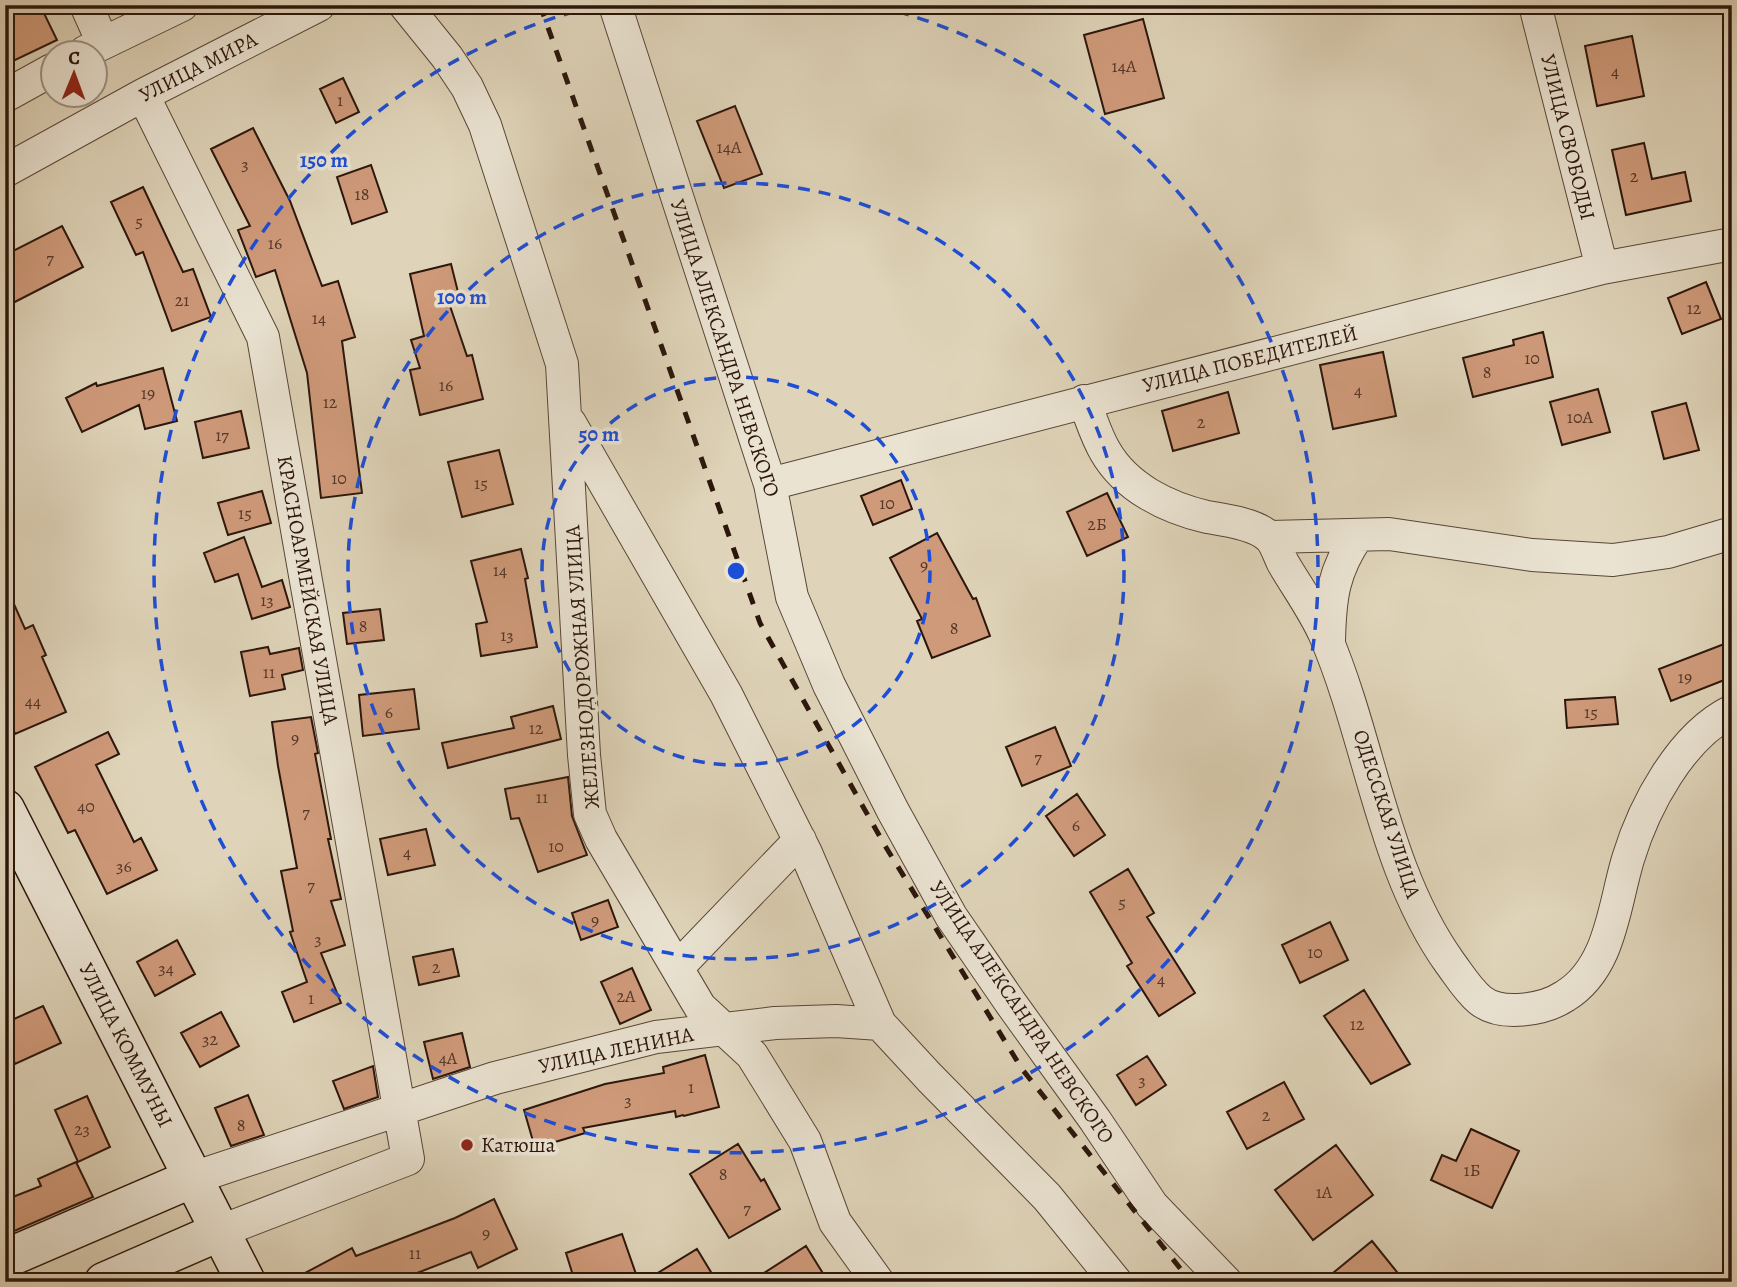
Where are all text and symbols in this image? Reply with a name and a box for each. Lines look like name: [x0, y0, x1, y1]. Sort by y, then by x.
street label: УЛИЦА МИРА: [134, 25, 263, 109]
north arrow: [38, 38, 108, 108]
text: С: [68, 45, 80, 71]
street label: УЛИЦА СВОБОДЫ: [1534, 51, 1602, 223]
house number: 14А: [1112, 54, 1137, 78]
house number: 4: [1611, 59, 1619, 83]
house number: 1: [337, 88, 343, 112]
house number: 14А: [717, 135, 742, 159]
text: 150 m: [300, 146, 349, 174]
house number: 3: [241, 152, 249, 176]
house number: 2: [1630, 164, 1639, 188]
house number: 18: [355, 182, 369, 206]
street label: УЛИЦА АЛЕКСАНДРА НЕВСКОГО: [664, 195, 786, 501]
house number: 5: [135, 209, 143, 233]
house number: 16: [268, 231, 282, 255]
house number: 7: [46, 246, 54, 270]
text: 100 m: [437, 283, 487, 311]
house number: 21: [175, 288, 189, 312]
house number: 12: [1687, 296, 1702, 320]
house number: 14: [312, 306, 326, 330]
street label: УЛИЦА ПОБЕДИТЕЛЕЙ: [1139, 319, 1361, 399]
house number: 10: [1524, 346, 1540, 370]
house number: 8: [1483, 360, 1491, 384]
house number: 16: [439, 373, 453, 397]
house number: 4: [1354, 378, 1362, 402]
house number: 19: [141, 381, 155, 405]
house number: 12: [323, 390, 338, 414]
house number: 10А: [1567, 405, 1594, 429]
house number: 2: [1197, 410, 1206, 434]
text: 50 m: [579, 420, 620, 448]
house number: 17: [215, 423, 229, 447]
street label: КРАСНОАРМЕЙСКАЯ УЛИЦА: [270, 453, 346, 728]
house number: 10: [331, 466, 347, 490]
house number: 15: [474, 471, 488, 495]
house number: 10: [879, 491, 895, 515]
house number: 15: [238, 501, 252, 525]
house number: 2Б: [1087, 512, 1107, 536]
street label: ЖЕЛЕЗНОДОРОЖНАЯ УЛИЦА: [558, 524, 606, 810]
house number: 9: [920, 553, 928, 577]
house number: 14: [493, 558, 507, 582]
centre of rings: [724, 559, 748, 583]
house number: 13: [260, 588, 274, 612]
house number: 8: [359, 614, 367, 638]
house number: 8: [950, 616, 958, 640]
house number: 13: [500, 623, 514, 647]
house number: 11: [263, 660, 275, 684]
house number: 19: [1678, 665, 1692, 689]
house number: 44: [25, 689, 41, 713]
house number: 6: [385, 700, 393, 724]
house number: 15: [1584, 700, 1598, 724]
house number: 12: [529, 716, 544, 740]
house number: 9: [291, 726, 299, 750]
street label: ОДЕССКАЯ УЛИЦА: [1347, 726, 1428, 903]
house number: 7: [1034, 745, 1042, 769]
house number: 11: [536, 785, 548, 809]
house number: 40: [77, 794, 95, 818]
house number: 7: [302, 800, 310, 824]
house number: 6: [1072, 813, 1080, 837]
house number: 10: [548, 834, 564, 858]
house number: 4: [403, 840, 411, 864]
house number: 36: [116, 854, 132, 878]
house number: 7: [307, 873, 315, 897]
street label: УЛИЦА АЛЕКСАНДРА НЕВСКОГО: [923, 875, 1121, 1149]
house number: 5: [1118, 890, 1126, 914]
house number: 9: [591, 908, 599, 932]
house number: 3: [314, 927, 322, 951]
house number: 10: [1307, 940, 1323, 964]
house number: 2: [432, 955, 441, 979]
house number: 34: [158, 956, 174, 980]
street label: УЛИЦА КОММУНЫ: [72, 958, 180, 1132]
house number: 4: [1157, 967, 1165, 991]
house number: 2А: [616, 984, 636, 1008]
house number: 1: [308, 986, 314, 1010]
house number: 12: [1350, 1012, 1365, 1036]
street label: УЛИЦА ЛЕНИНА: [536, 1020, 697, 1080]
house number: 32: [202, 1027, 218, 1051]
house number: 4А: [439, 1046, 458, 1070]
house number: 3: [1138, 1068, 1146, 1092]
house number: 1: [688, 1075, 694, 1099]
house number: 3: [624, 1088, 632, 1112]
house number: 2: [1262, 1103, 1271, 1127]
house number: 8: [237, 1113, 245, 1137]
house number: 23: [74, 1117, 90, 1141]
place label: Катюша: [481, 1131, 556, 1159]
marker: Катюша: [459, 1137, 475, 1153]
house number: 1Б: [1464, 1158, 1480, 1182]
house number: 8: [719, 1162, 727, 1186]
house number: 1А: [1316, 1180, 1333, 1204]
house number: 7: [743, 1196, 751, 1220]
house number: 9: [482, 1221, 490, 1245]
house number: 11: [409, 1241, 421, 1265]

